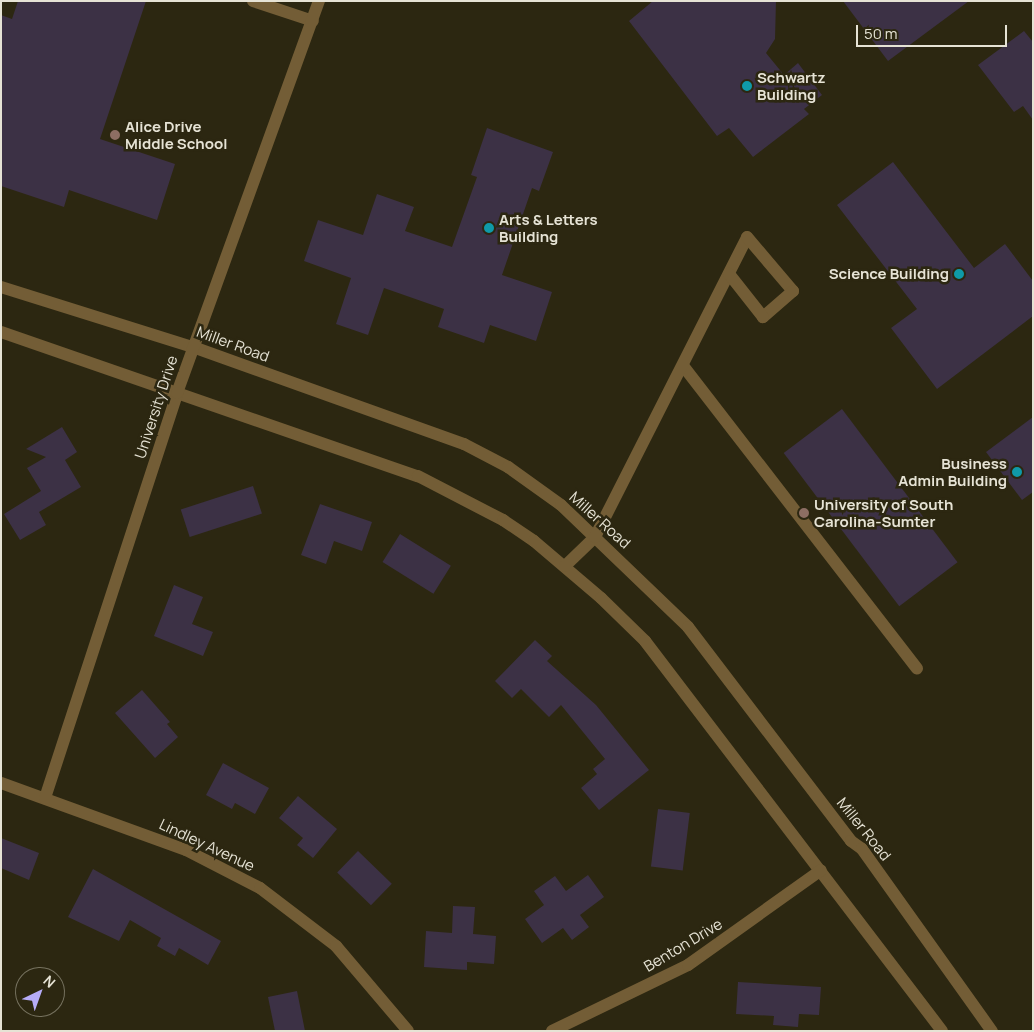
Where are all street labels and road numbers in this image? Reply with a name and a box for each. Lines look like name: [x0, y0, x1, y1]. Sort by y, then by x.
street label: Miller Road: [194, 323, 272, 365]
street label: University Drive: [131, 353, 181, 461]
street label: Miller Road: [566, 488, 634, 552]
street label: Miller Road: [833, 794, 895, 864]
street label: Lindley Avenue: [156, 815, 258, 875]
street label: Benton Drive: [641, 915, 725, 975]

